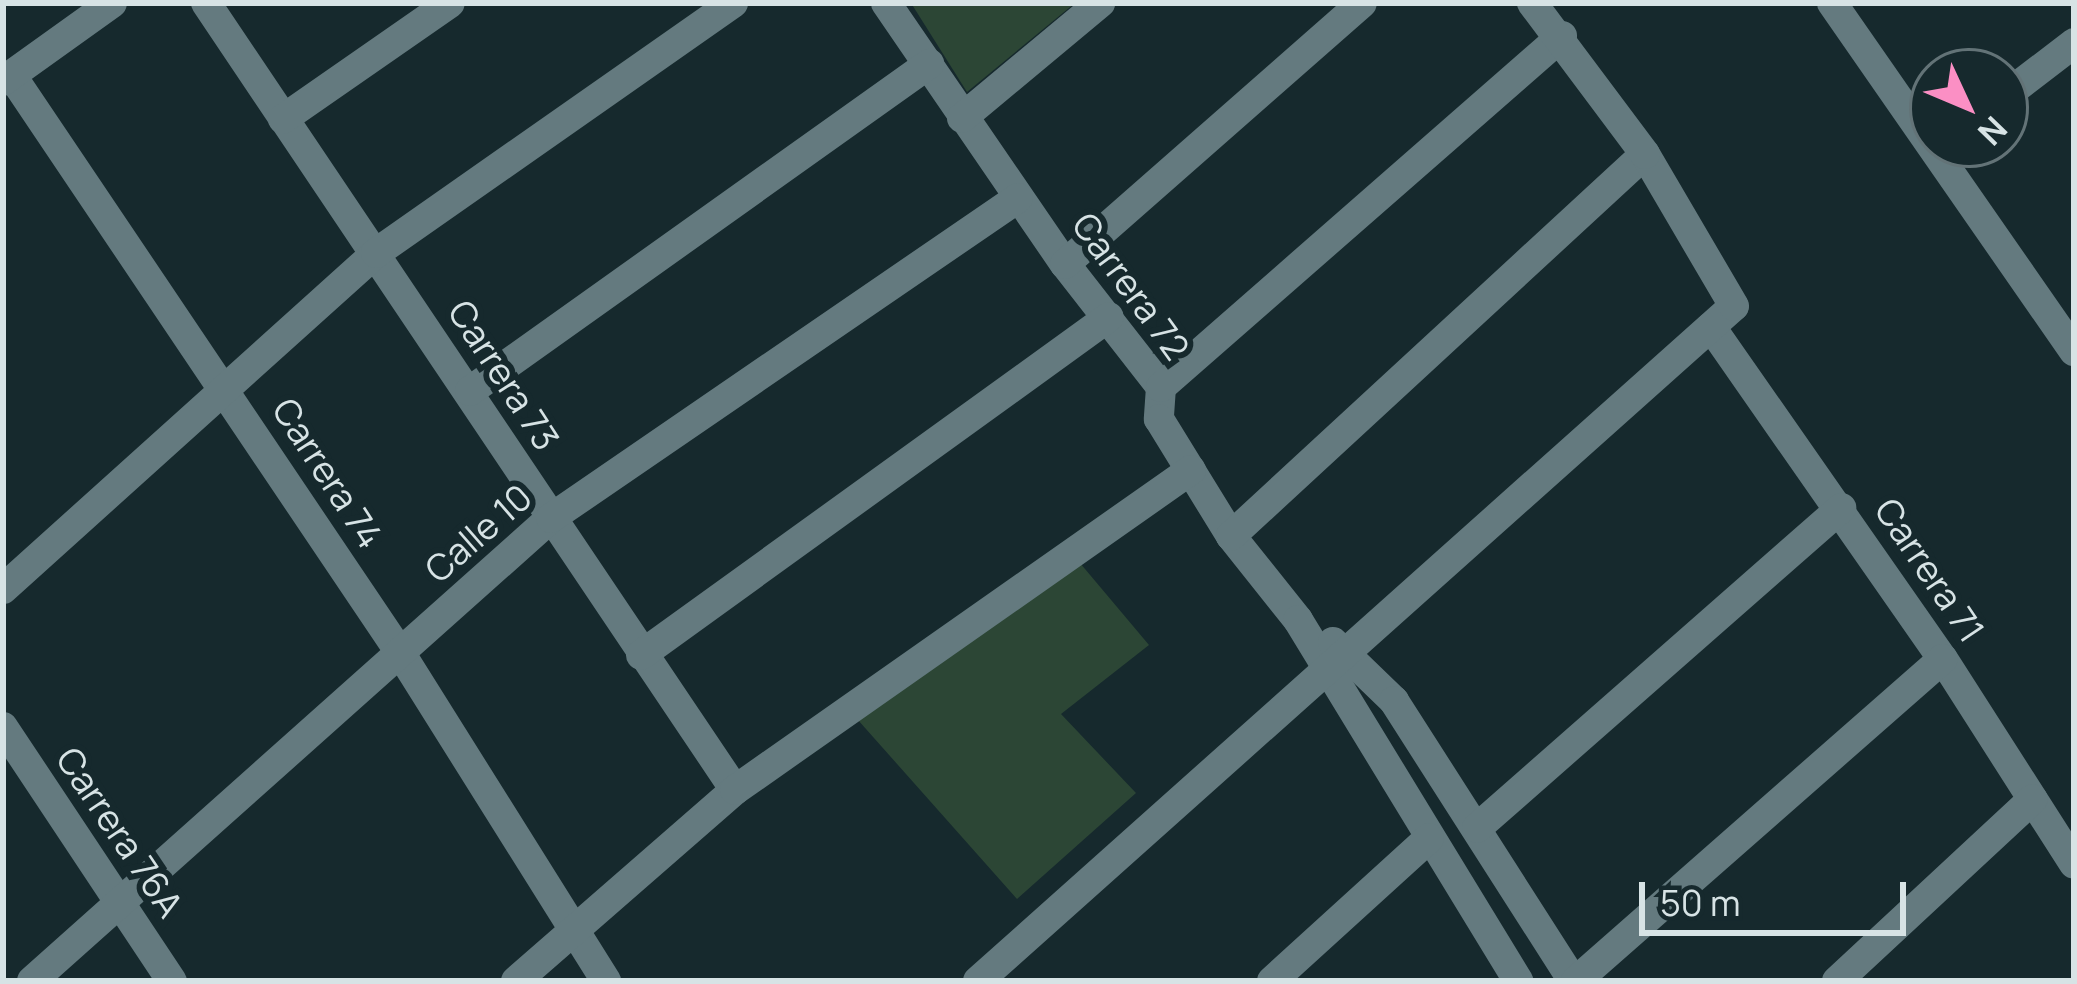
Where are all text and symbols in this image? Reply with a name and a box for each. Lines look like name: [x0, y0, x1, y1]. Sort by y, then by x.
north arrow: [1909, 48, 2029, 168]
text: N: [1969, 107, 2018, 155]
street label: Carrera 72: [1063, 204, 1199, 368]
street label: Carrera 73: [440, 292, 568, 458]
street label: Carrera 74: [264, 390, 392, 556]
street label: Calle 10: [416, 475, 540, 591]
street label: Carrera 71: [1866, 490, 1994, 650]
street label: Carrera 76A: [48, 739, 192, 925]
scale bar: [1645, 858, 1912, 932]
text: 50 m: [1660, 878, 1740, 927]

